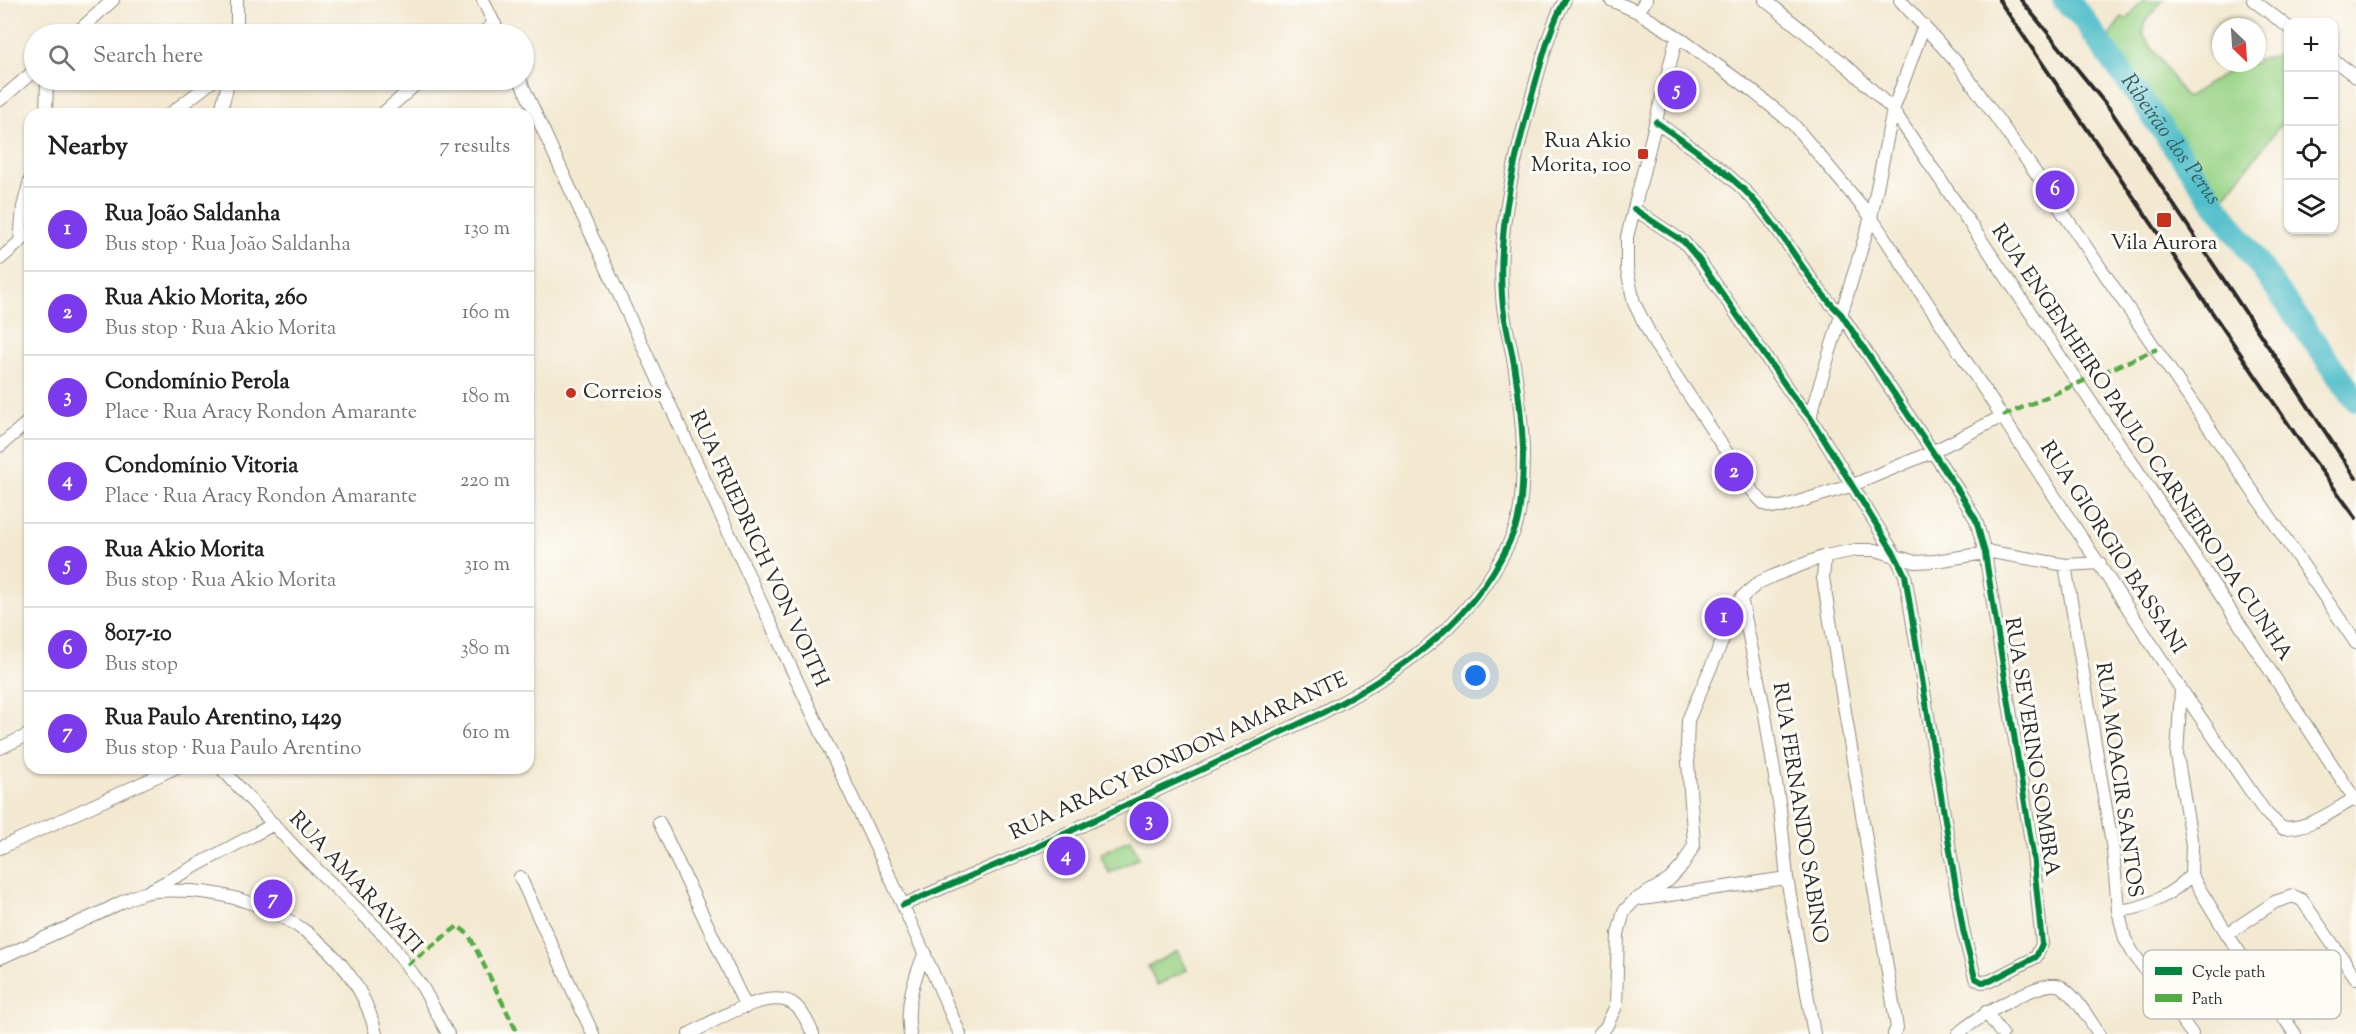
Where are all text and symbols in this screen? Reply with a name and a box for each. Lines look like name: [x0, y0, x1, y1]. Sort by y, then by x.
north arrow: [2212, 18, 2266, 72]
map controls: [2284, 18, 2338, 234]
button: +: [2284, 18, 2338, 72]
search box: [24, 24, 534, 90]
icon: search: [45, 41, 78, 74]
text: Search here: [93, 41, 203, 73]
pin: 5: [1658, 68, 1696, 112]
water label: Ribeirão dos Perus: [2112, 68, 2228, 212]
button: −: [2284, 72, 2338, 126]
button: locate: [2284, 126, 2338, 180]
place label: Rua Akio Morita, 100: [1531, 127, 1631, 181]
text: Nearby: [48, 129, 128, 166]
text: 7 results: [439, 133, 510, 162]
marker: Rua Akio Morita, 100: [1636, 147, 1650, 161]
pin: 6: [2036, 168, 2074, 213]
button: layers: [2284, 180, 2338, 234]
text: Rua João Saldanha: [105, 199, 280, 231]
marker: Vila Aurora: [2155, 211, 2173, 229]
text: 1: [64, 215, 71, 244]
text: 130 m: [464, 215, 510, 244]
street label: RUA ENGENHEIRO PAULO CARNEIRO DA CUNHA: [1983, 219, 2299, 667]
place label: Vila Aurora: [2110, 229, 2218, 259]
text: Bus stop · Rua João Saldanha: [105, 231, 351, 260]
text: Rua Akio Morita, 260: [105, 283, 307, 315]
text: 2: [63, 299, 72, 328]
text: 160 m: [462, 299, 510, 328]
text: Bus stop · Rua Akio Morita: [105, 315, 336, 344]
text: Condomínio Perola: [105, 367, 290, 399]
place label: Correios: [583, 378, 662, 408]
text: 3: [63, 383, 72, 412]
text: 180 m: [462, 383, 510, 412]
marker: Correios: [564, 386, 578, 400]
text: Place · Rua Aracy Rondon Amarante: [105, 399, 417, 428]
street label: RUA FRIEDRICH VON VOITH: [681, 406, 836, 693]
street label: RUA GIORGIO BASSANI: [2032, 436, 2192, 661]
pin: 2: [1714, 450, 1754, 494]
text: Condomínio Vitoria: [105, 451, 298, 483]
text: 4: [62, 467, 73, 496]
text: 220 m: [460, 467, 510, 496]
text: Place · Rua Aracy Rondon Amarante: [105, 483, 417, 512]
text: Rua Akio Morita: [105, 535, 264, 567]
text: 5: [64, 551, 71, 580]
text: 310 m: [464, 551, 510, 580]
text: Bus stop · Rua Akio Morita: [105, 567, 336, 596]
pin: 1: [1704, 594, 1744, 640]
street label: RUA SEVERINO SOMBRA: [1996, 615, 2066, 879]
text: 8017-10: [105, 619, 172, 651]
text: 6: [63, 635, 72, 664]
text: 380 m: [461, 635, 510, 664]
text: Bus stop: [105, 651, 178, 680]
street label: RUA MOACIR SANTOS: [2087, 660, 2149, 900]
your location: [1461, 661, 1490, 690]
street label: RUA ARACY RONDON AMARANTE: [1005, 665, 1353, 849]
street label: RUA FERNANDO SABINO: [1764, 680, 1834, 946]
text: Rua Paulo Arentino, 1429: [105, 703, 341, 735]
text: 7: [62, 719, 73, 748]
text: 610 m: [462, 719, 510, 748]
text: Bus stop · Rua Paulo Arentino: [105, 735, 362, 764]
pin: 3: [1130, 798, 1168, 844]
street label: RUA AMARAVATI: [281, 805, 429, 961]
pin: 4: [1046, 834, 1086, 878]
pin: 7: [254, 876, 292, 922]
legend: [2143, 950, 2341, 1019]
text: Cycle path: [2192, 962, 2266, 985]
text: Path: [2192, 989, 2223, 1012]

